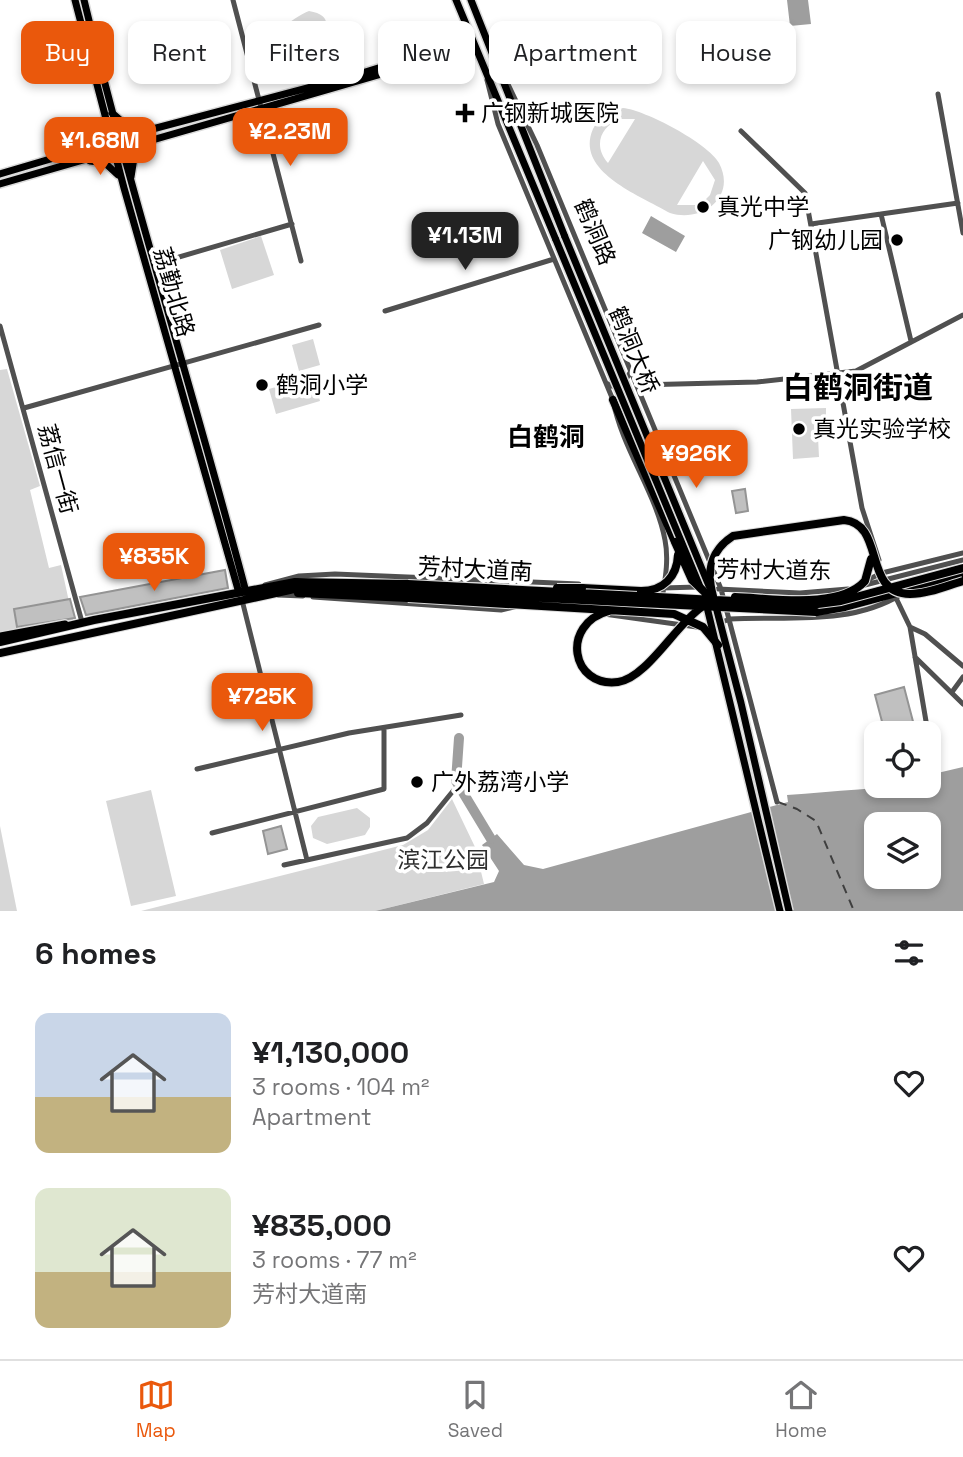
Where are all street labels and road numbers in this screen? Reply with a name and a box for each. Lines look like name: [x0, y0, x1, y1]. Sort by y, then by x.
street label: 鹤洞路: [568, 194, 622, 270]
street label: 荔勤北路: [147, 244, 201, 340]
street label: 鹤洞大桥: [602, 302, 666, 398]
street label: 荔信一街: [32, 421, 84, 517]
street label: 芳村大道南: [417, 551, 533, 587]
street label: 芳村大道东: [716, 554, 832, 586]

